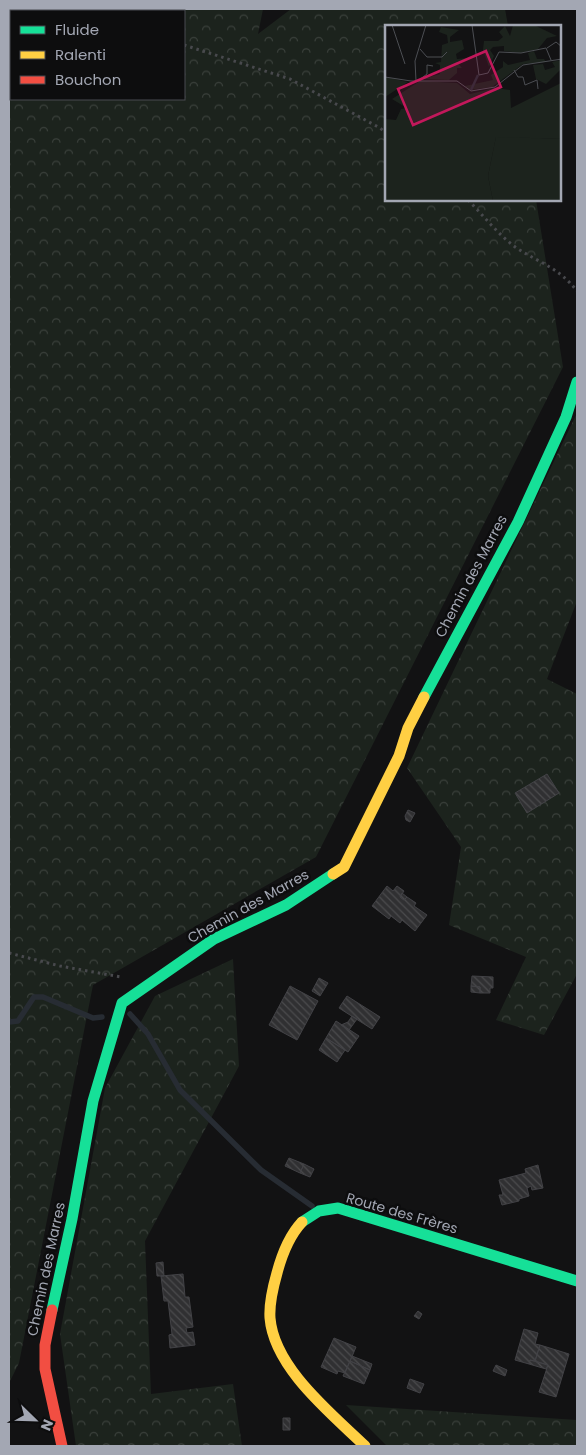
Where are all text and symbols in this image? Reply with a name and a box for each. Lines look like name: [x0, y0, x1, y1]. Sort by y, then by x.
legend: [10, 10, 185, 100]
text: Fluide: [55, 19, 99, 40]
inset map: [385, 25, 561, 201]
text: Ralenti: [55, 44, 106, 65]
text: Bouchon: [55, 69, 121, 90]
street label: Chemin des Marres: [430, 511, 512, 641]
street label: Chemin des Marres: [184, 864, 312, 948]
street label: Route des Frères: [344, 1187, 460, 1239]
street label: Chemin des Marres: [22, 1200, 70, 1338]
north arrow: [10, 1395, 60, 1445]
text: N: [36, 1416, 58, 1434]

